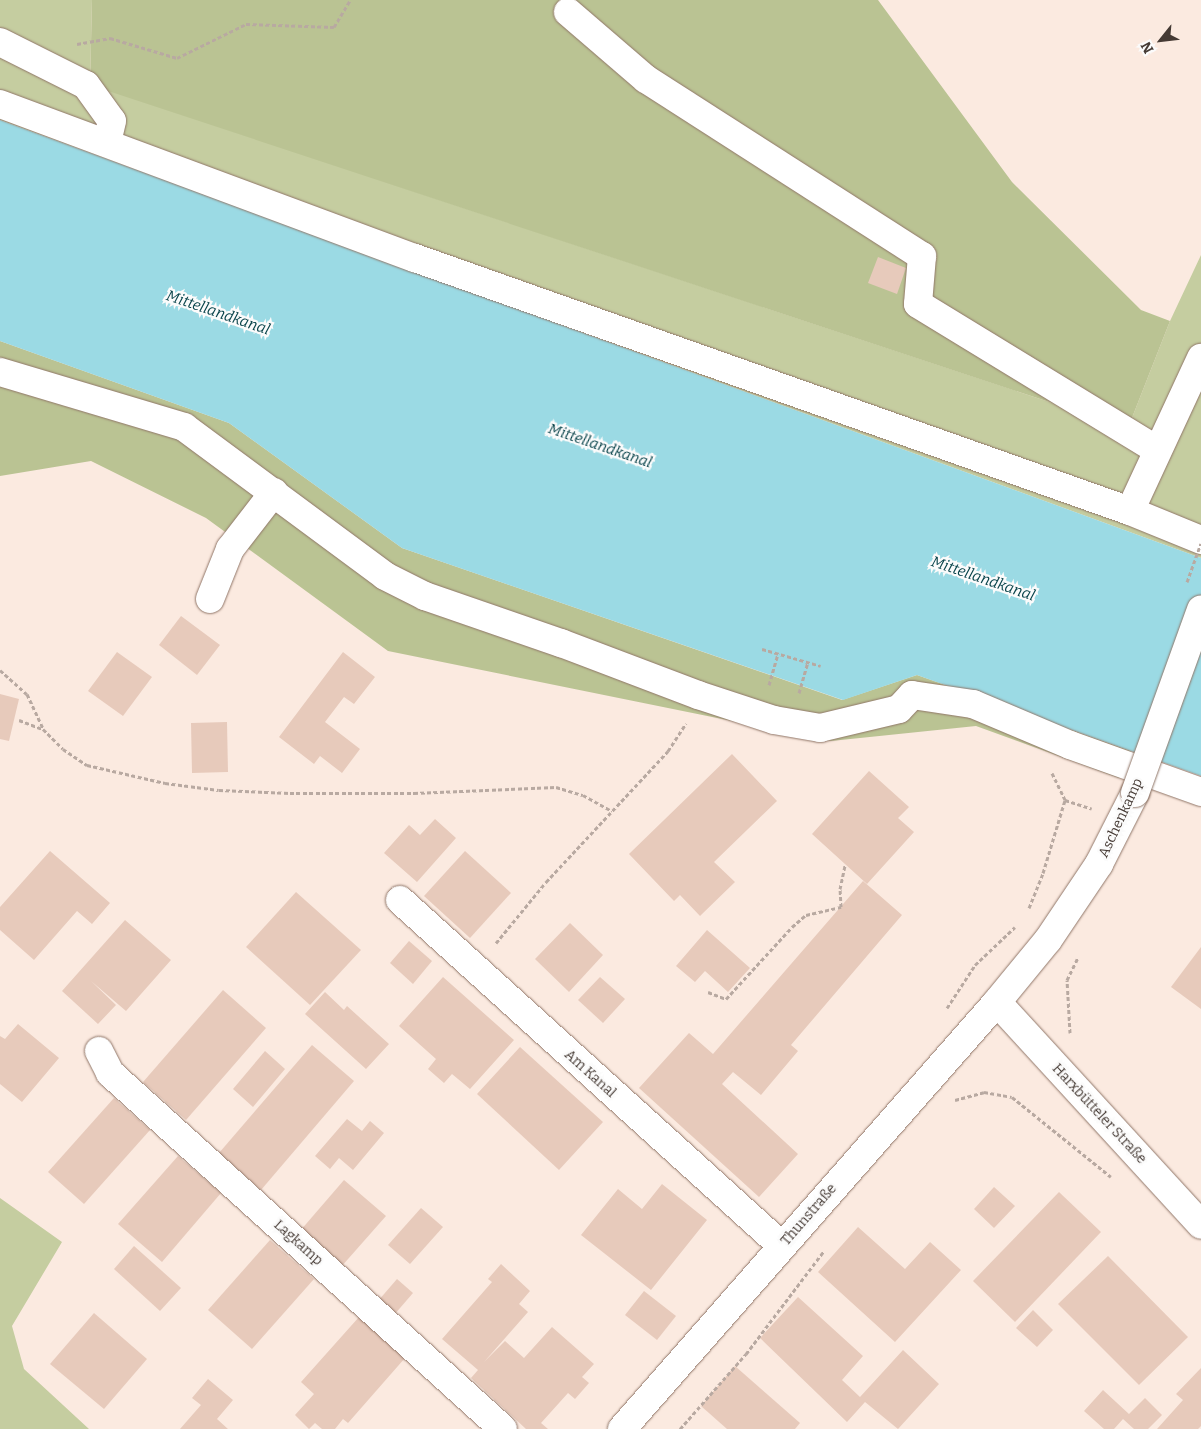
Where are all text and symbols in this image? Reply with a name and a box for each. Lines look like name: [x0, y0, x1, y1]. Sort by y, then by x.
north arrow: [1136, 15, 1186, 65]
text: N: [1137, 39, 1157, 56]
water label: Mittellandkanal: [164, 287, 272, 339]
water label: Mittellandkanal: [546, 420, 654, 472]
water label: Mittellandkanal: [929, 553, 1037, 605]
street label: Aschenkamp: [1095, 776, 1147, 860]
street label: Am Kanal: [561, 1047, 619, 1101]
street label: Harxbütteler Straße: [1048, 1061, 1150, 1167]
street label: Thunstraße: [778, 1181, 840, 1249]
street label: Lagkamp: [270, 1217, 326, 1269]

